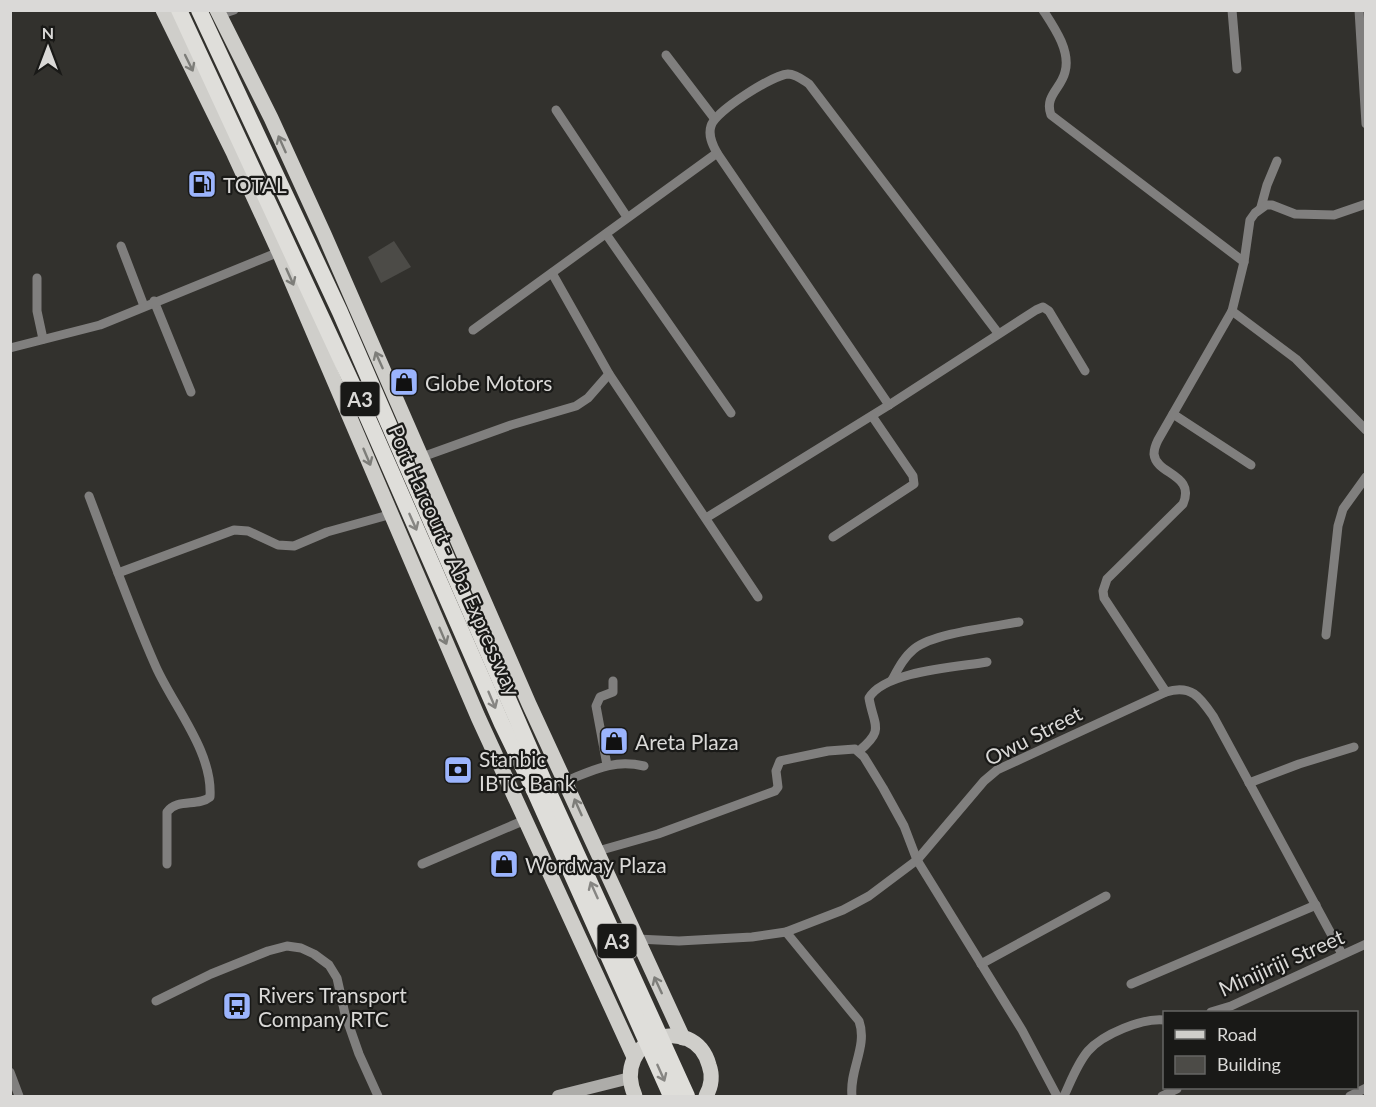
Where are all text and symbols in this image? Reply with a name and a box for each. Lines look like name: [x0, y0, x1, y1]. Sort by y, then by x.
north arrow: [18, 18, 78, 78]
text: N: [42, 23, 54, 42]
one-way arrow: [183, 54, 195, 71]
one-way arrow: [276, 135, 287, 154]
fuel station icon: TOTAL: [186, 168, 218, 200]
place label: TOTAL: [223, 172, 287, 197]
one-way arrow: [285, 268, 296, 286]
one-way arrow: [373, 352, 385, 370]
shop icon: Globe Motors: [388, 366, 420, 398]
place label: Globe Motors: [425, 370, 552, 395]
road number: A3: [340, 382, 380, 416]
street label: Port Harcourt - Aba Expressway: [384, 420, 526, 700]
one-way arrow: [361, 447, 373, 465]
one-way arrow: [408, 512, 419, 531]
one-way arrow: [438, 626, 450, 644]
one-way arrow: [487, 691, 498, 709]
street label: Owu Street: [980, 700, 1086, 770]
shop icon: Areta Plaza: [598, 725, 630, 757]
place label: Areta Plaza: [635, 729, 739, 754]
place label: Stanbic IBTC Bank: [479, 746, 576, 795]
bank icon: Stanbic IBTC Bank: [442, 754, 474, 786]
one-way arrow: [572, 798, 583, 817]
shop icon: Wordway Plaza: [488, 848, 520, 880]
place label: Wordway Plaza: [525, 852, 667, 877]
one-way arrow: [587, 882, 599, 900]
street label: Minijiriji Street: [1214, 923, 1348, 1001]
road number: A3: [598, 924, 636, 958]
one-way arrow: [652, 976, 664, 994]
place label: Rivers Transport Company RTC: [258, 982, 407, 1031]
bus stop icon: Rivers Transport Company RTC: [221, 990, 253, 1022]
legend: [1163, 1011, 1358, 1089]
text: Road: [1217, 1023, 1257, 1045]
text: Building: [1217, 1053, 1281, 1075]
one-way arrow: [656, 1064, 667, 1082]

